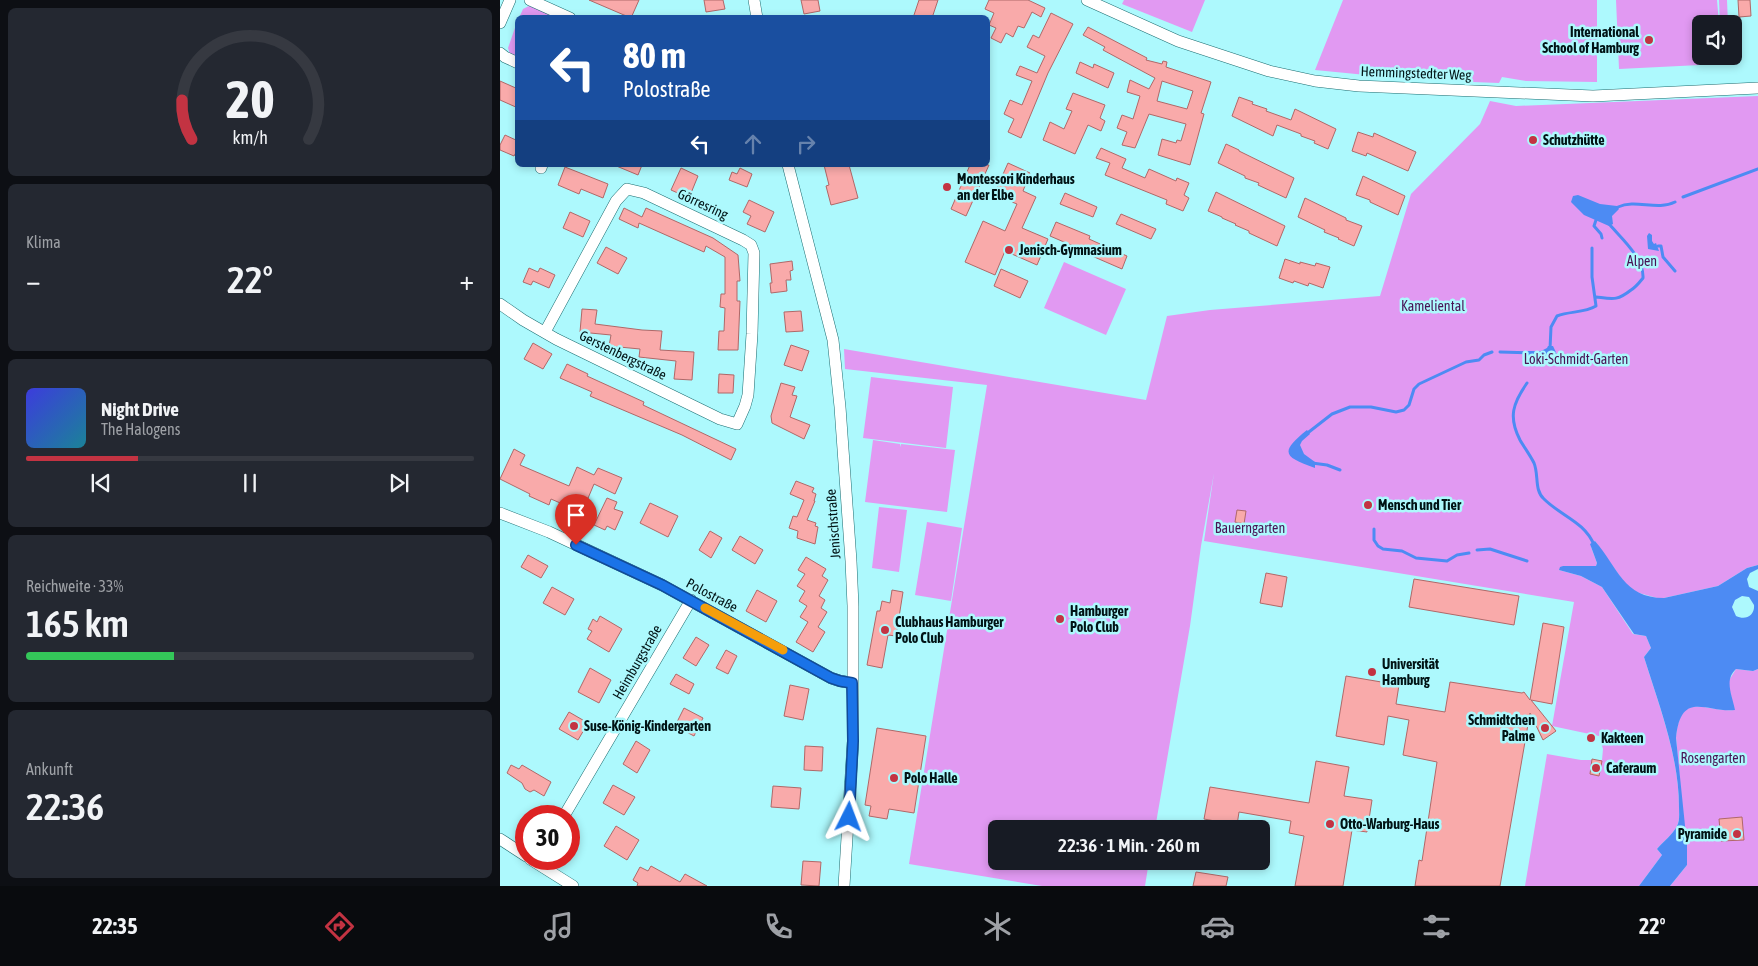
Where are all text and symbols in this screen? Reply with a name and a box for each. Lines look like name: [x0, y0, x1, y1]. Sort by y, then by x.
map controls: [1692, 15, 1742, 65]
button: sound: [1692, 15, 1742, 65]
place label: International School of Hamburg: [1542, 24, 1640, 56]
marker: International School of Hamburg: [1643, 34, 1655, 46]
icon: left: [540, 35, 605, 100]
text: 80 m: [623, 35, 686, 75]
street label: Hemmingstedter Weg: [1360, 63, 1472, 83]
text: 20: [226, 69, 274, 129]
text: Polostraße: [623, 76, 711, 102]
text: km/h: [232, 127, 268, 148]
icon: left: [686, 130, 714, 158]
icon: ahead: [739, 130, 767, 158]
icon: right: [792, 130, 820, 158]
place label: Schutzhütte: [1543, 132, 1605, 148]
marker: Schutzhütte: [1527, 134, 1539, 146]
place label: Montessori Kinderhaus an der Elbe: [957, 171, 1075, 203]
marker: Montessori Kinderhaus an der Elbe: [941, 181, 953, 193]
street label: Görresring: [675, 185, 731, 223]
text: Klima: [26, 233, 61, 251]
place label: Jenisch-Gymnasium: [1018, 242, 1122, 258]
marker: Jenisch-Gymnasium: [1003, 244, 1015, 256]
park label: Alpen: [1627, 253, 1657, 269]
text: 22°: [227, 258, 273, 301]
text: −: [26, 264, 41, 296]
text: +: [459, 264, 474, 296]
park label: Kameliental: [1401, 298, 1465, 314]
street label: Gerstenbergstraße: [577, 327, 669, 383]
park label: Loki-Schmidt-Garten: [1524, 351, 1628, 367]
text: Night Drive: [101, 398, 179, 420]
text: The Halogens: [101, 420, 181, 438]
icon: previous: [87, 469, 115, 497]
icon: pause: [236, 469, 264, 497]
icon: next: [385, 469, 413, 497]
street label: Jenischstraße: [823, 489, 843, 559]
pin: [555, 494, 597, 545]
place label: Mensch und Tier: [1378, 497, 1462, 513]
marker: Mensch und Tier: [1362, 499, 1374, 511]
icon: arrive: [562, 501, 590, 529]
park label: Bauerngarten: [1215, 520, 1285, 536]
street label: Polostraße: [684, 575, 740, 615]
text: Reichweite · 33%: [26, 577, 123, 595]
text: 165 km: [26, 602, 129, 645]
place label: Hamburger Polo Club: [1070, 603, 1129, 635]
marker: Hamburger Polo Club: [1054, 613, 1066, 625]
place label: Clubhaus Hamburger Polo Club: [895, 614, 1004, 646]
street label: Heimburgstraße: [609, 622, 665, 702]
marker: Clubhaus Hamburger Polo Club: [879, 624, 891, 636]
place label: Universität Hamburg: [1382, 656, 1439, 688]
marker: Universität Hamburg: [1366, 666, 1378, 678]
place label: Schmidtchen Palme: [1468, 712, 1535, 744]
place label: Suse-König-Kindergarten: [584, 718, 711, 734]
marker: Suse-König-Kindergarten: [568, 720, 580, 732]
marker: Schmidtchen Palme: [1539, 722, 1551, 734]
place label: Kakteen: [1601, 730, 1644, 746]
marker: Kakteen: [1585, 732, 1597, 744]
park label: Rosengarten: [1681, 750, 1745, 766]
text: Ankunft: [26, 760, 73, 778]
place label: Caferaum: [1606, 760, 1656, 776]
marker: Caferaum: [1590, 762, 1602, 774]
place label: Polo Halle: [904, 770, 958, 786]
marker: Polo Halle: [888, 772, 900, 784]
text: 22:36: [26, 785, 104, 828]
position arrow: [822, 790, 874, 842]
speed limit sign: 30: [515, 805, 580, 870]
place label: Otto-Warburg-Haus: [1340, 816, 1440, 832]
marker: Otto-Warburg-Haus: [1324, 818, 1336, 830]
place label: Pyramide: [1678, 826, 1727, 842]
marker: Pyramide: [1731, 828, 1743, 840]
text: 22:36 · 1 Min. · 260 m: [1058, 834, 1200, 856]
icon: directions: [322, 909, 357, 944]
icon: music: [541, 909, 576, 944]
icon: phone: [761, 909, 796, 944]
icon: climate: [980, 909, 1015, 944]
icon: car: [1200, 909, 1235, 944]
icon: filters: [1419, 909, 1454, 944]
text: 22:35: [92, 913, 138, 939]
text: 22°: [1639, 913, 1666, 939]

